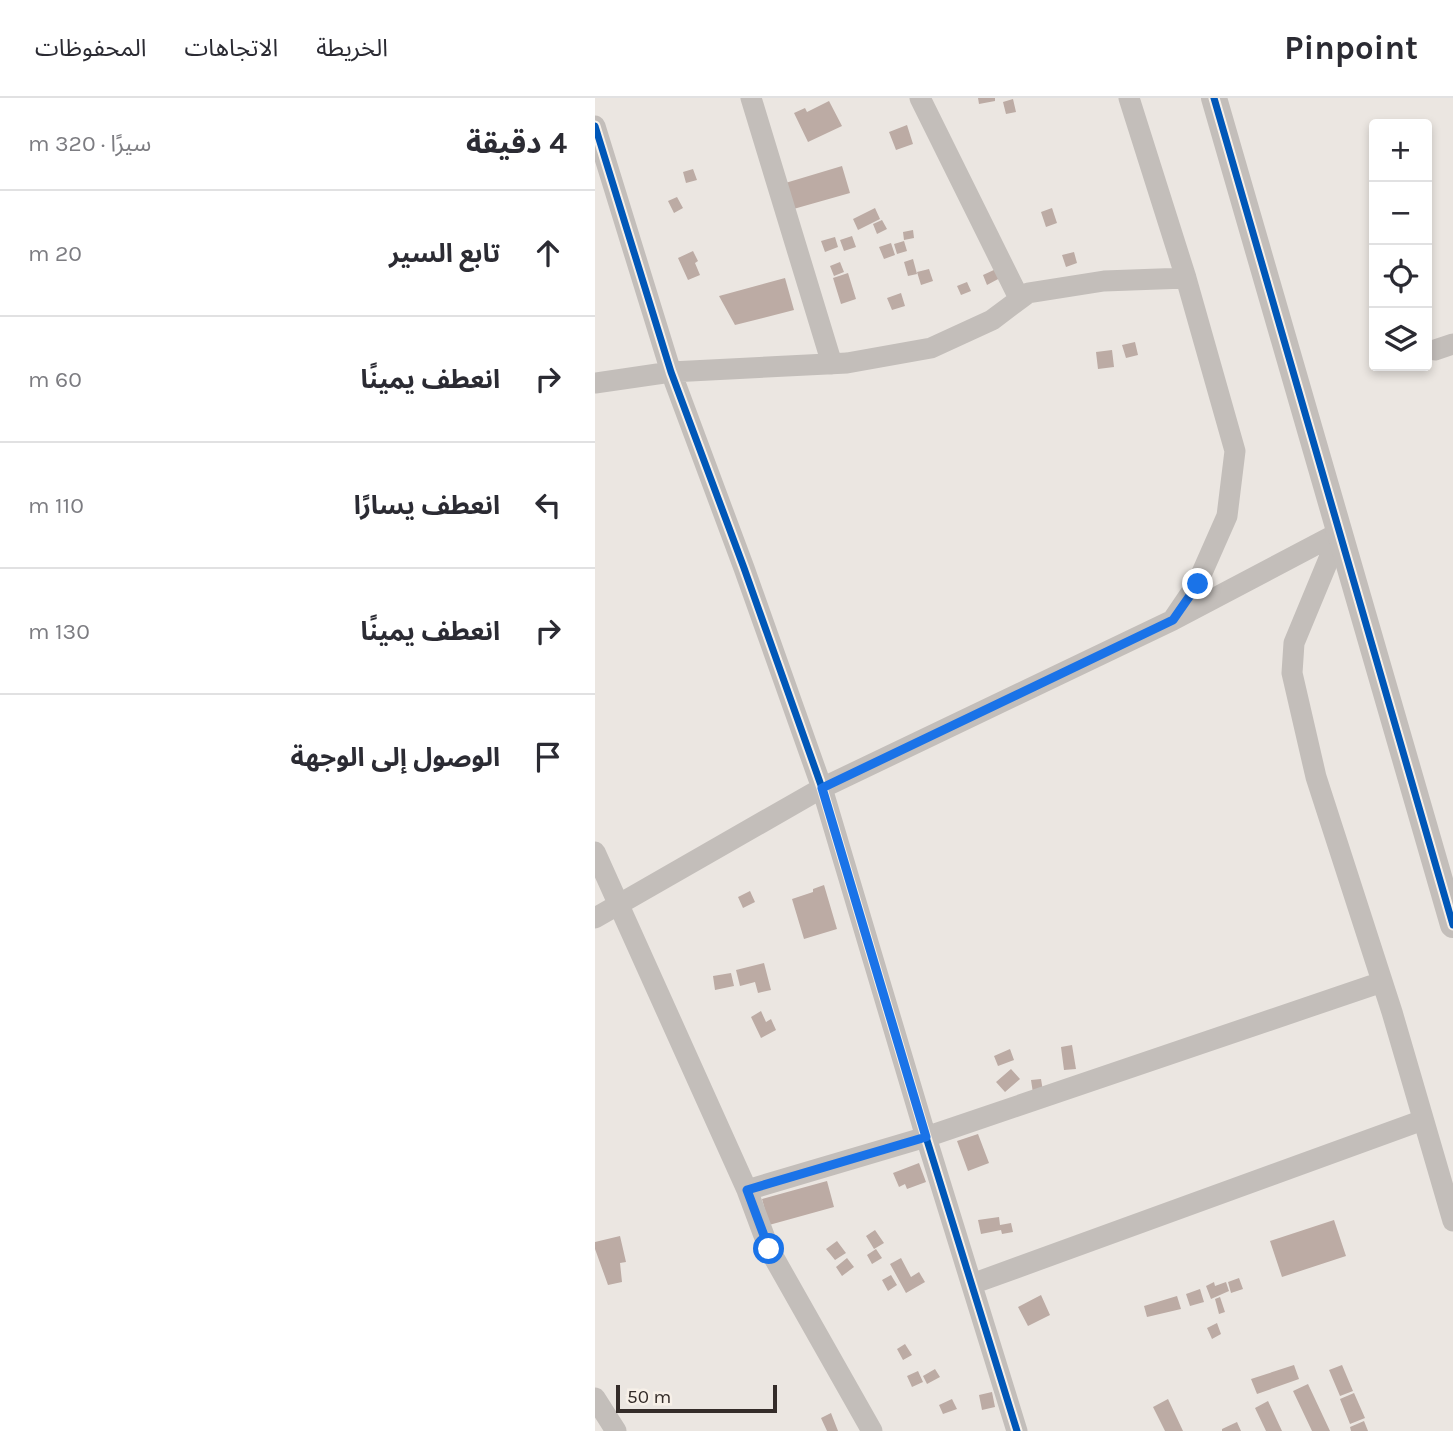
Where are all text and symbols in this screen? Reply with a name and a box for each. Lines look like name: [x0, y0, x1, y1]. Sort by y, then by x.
text: Pinpoint: [1284, 29, 1418, 67]
text: المحفوظات: [35, 34, 146, 62]
text: الاتجاهات: [184, 34, 278, 62]
text: الخريطة: [316, 34, 388, 62]
map controls: [1369, 119, 1432, 371]
button: +: [1369, 119, 1432, 182]
text: 4 دقيقة: [466, 125, 567, 161]
text: سيرًا · 320 m: [28, 130, 151, 157]
button: −: [1369, 182, 1432, 245]
icon: ahead: [529, 234, 567, 272]
text: تابع السير: [389, 238, 500, 269]
text: 20 m: [28, 240, 82, 267]
button: locate: [1369, 245, 1432, 308]
button: layers: [1369, 308, 1432, 371]
icon: right: [529, 360, 567, 398]
text: انعطف يمينًا: [360, 364, 500, 395]
text: 60 m: [28, 366, 82, 393]
icon: left: [529, 486, 567, 524]
text: انعطف يسارًا: [354, 490, 500, 521]
text: 110 m: [28, 492, 84, 519]
route end: [1182, 568, 1213, 599]
icon: right: [529, 612, 567, 650]
text: انعطف يمينًا: [360, 616, 500, 647]
text: 130 m: [28, 618, 90, 645]
icon: arrive: [529, 738, 567, 776]
text: الوصول إلى الوجهة: [291, 742, 500, 773]
route start: [753, 1233, 784, 1264]
scale bar: [616, 1382, 777, 1414]
text: 50 m: [627, 1386, 671, 1408]

